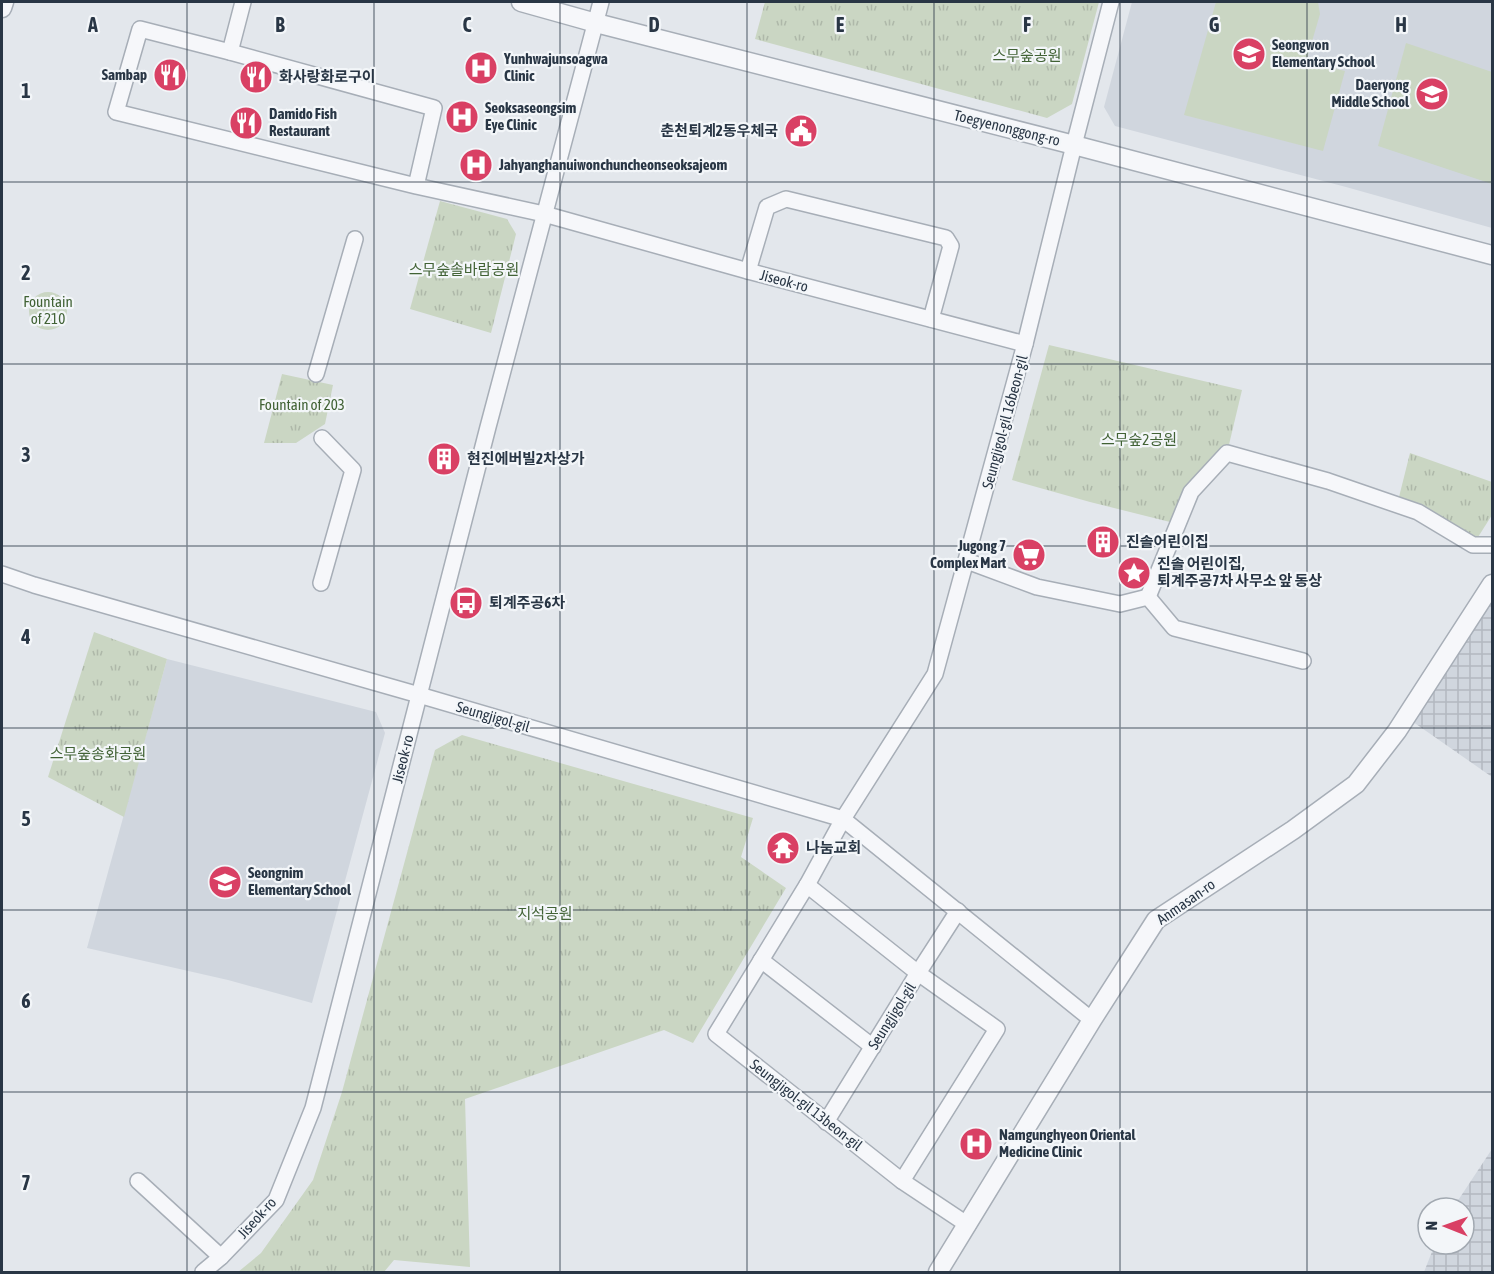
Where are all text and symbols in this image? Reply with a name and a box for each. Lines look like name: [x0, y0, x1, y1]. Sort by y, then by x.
text: A: [87, 13, 98, 36]
text: B: [275, 13, 285, 36]
text: C: [463, 13, 472, 36]
text: D: [648, 13, 660, 36]
text: E: [836, 13, 845, 36]
text: F: [1023, 13, 1031, 36]
text: G: [1209, 13, 1220, 36]
text: H: [1395, 13, 1407, 36]
school or university icon: Seongwon Elementary School: [1231, 36, 1267, 72]
place label: Seongwon Elementary School: [1272, 36, 1376, 70]
park label: 스무숲공원: [992, 47, 1062, 64]
hospital icon: Yunhwajunsoagwa Clinic: [463, 50, 499, 86]
place label: Yunhwajunsoagwa Clinic: [503, 50, 608, 84]
restaurant icon: Sambap: [152, 57, 188, 93]
restaurant icon: 화사랑화로구이: [238, 59, 274, 95]
place label: Sambap: [102, 66, 147, 83]
place label: 화사랑화로구이: [279, 68, 376, 85]
place label: Daeryong Middle School: [1331, 76, 1410, 110]
school or university icon: Daeryong Middle School: [1414, 76, 1450, 112]
text: 1: [21, 79, 31, 102]
hospital icon: Seoksaseongsim Eye Clinic: [444, 99, 480, 135]
place label: Seoksaseongsim Eye Clinic: [485, 99, 577, 133]
restaurant icon: Damido Fish Restaurant: [228, 105, 264, 141]
place label: Damido Fish Restaurant: [269, 105, 337, 139]
street label: Toegyenonggong-ro: [952, 106, 1062, 149]
public building icon: 춘천퇴계2동우체국: [783, 113, 819, 149]
place label: 춘천퇴계2동우체국: [661, 122, 778, 139]
hospital icon: Jahyanghanuiwonchuncheonseoksajeom: [458, 147, 494, 183]
place label: Jahyanghanuiwonchuncheonseoksajeom: [498, 156, 728, 173]
text: 2: [21, 261, 31, 284]
park label: 스무숲솔바람공원: [409, 261, 519, 278]
street label: Jiseok-ro: [758, 266, 810, 295]
park label: Fountain of 210: [23, 293, 73, 327]
street label: Seungjigol-gil 16beon-gil: [978, 353, 1031, 491]
park label: Fountain of 203: [259, 396, 345, 413]
park label: 스무숲2공원: [1101, 431, 1177, 448]
building icon: 현진에버빌2차상가: [426, 441, 462, 477]
text: 3: [21, 443, 31, 466]
place label: 현진에버빌2차상가: [467, 450, 585, 467]
building icon: 진솔어린이집: [1085, 524, 1121, 560]
place label: 진솔어린이집: [1126, 533, 1209, 550]
place label: Jugong 7 Complex Mart: [930, 537, 1007, 571]
supermarket icon: Jugong 7 Complex Mart: [1011, 537, 1047, 573]
place icon: 진솔 어린이집, 퇴계주공7차 사무소 앞 동상: [1116, 555, 1152, 591]
place label: 진솔 어린이집, 퇴계주공7차 사무소 앞 동상: [1157, 555, 1322, 589]
bus stop icon: 퇴계주공6차: [448, 585, 484, 621]
place label: 퇴계주공6차: [489, 594, 565, 611]
text: 4: [20, 625, 31, 648]
street label: Seungjigol-gil: [454, 698, 532, 735]
street label: Jiseok-ro: [388, 733, 417, 785]
park label: 스무숲송화공원: [50, 745, 146, 762]
text: 5: [21, 807, 31, 830]
temple icon: 나눔교회: [765, 830, 801, 866]
place label: 나눔교회: [806, 839, 861, 856]
school or university icon: Seongnim Elementary School: [207, 864, 243, 900]
place label: Seongnim Elementary School: [248, 864, 352, 898]
street label: Anmasan-ro: [1153, 875, 1218, 928]
park label: 지석공원: [517, 905, 573, 922]
street label: Seungjigol-gil: [864, 979, 919, 1052]
text: 6: [21, 989, 31, 1012]
street label: Seungjigol-gil 13beon-gil: [747, 1056, 866, 1154]
hospital icon: Namgunghyeon Oriental Medicine Clinic: [958, 1126, 994, 1162]
place label: Namgunghyeon Oriental Medicine Clinic: [999, 1126, 1136, 1160]
text: 7: [21, 1171, 31, 1194]
street label: Jiseok-ro: [234, 1194, 279, 1242]
north arrow: [1416, 1196, 1476, 1256]
text: N: [1422, 1221, 1440, 1231]

